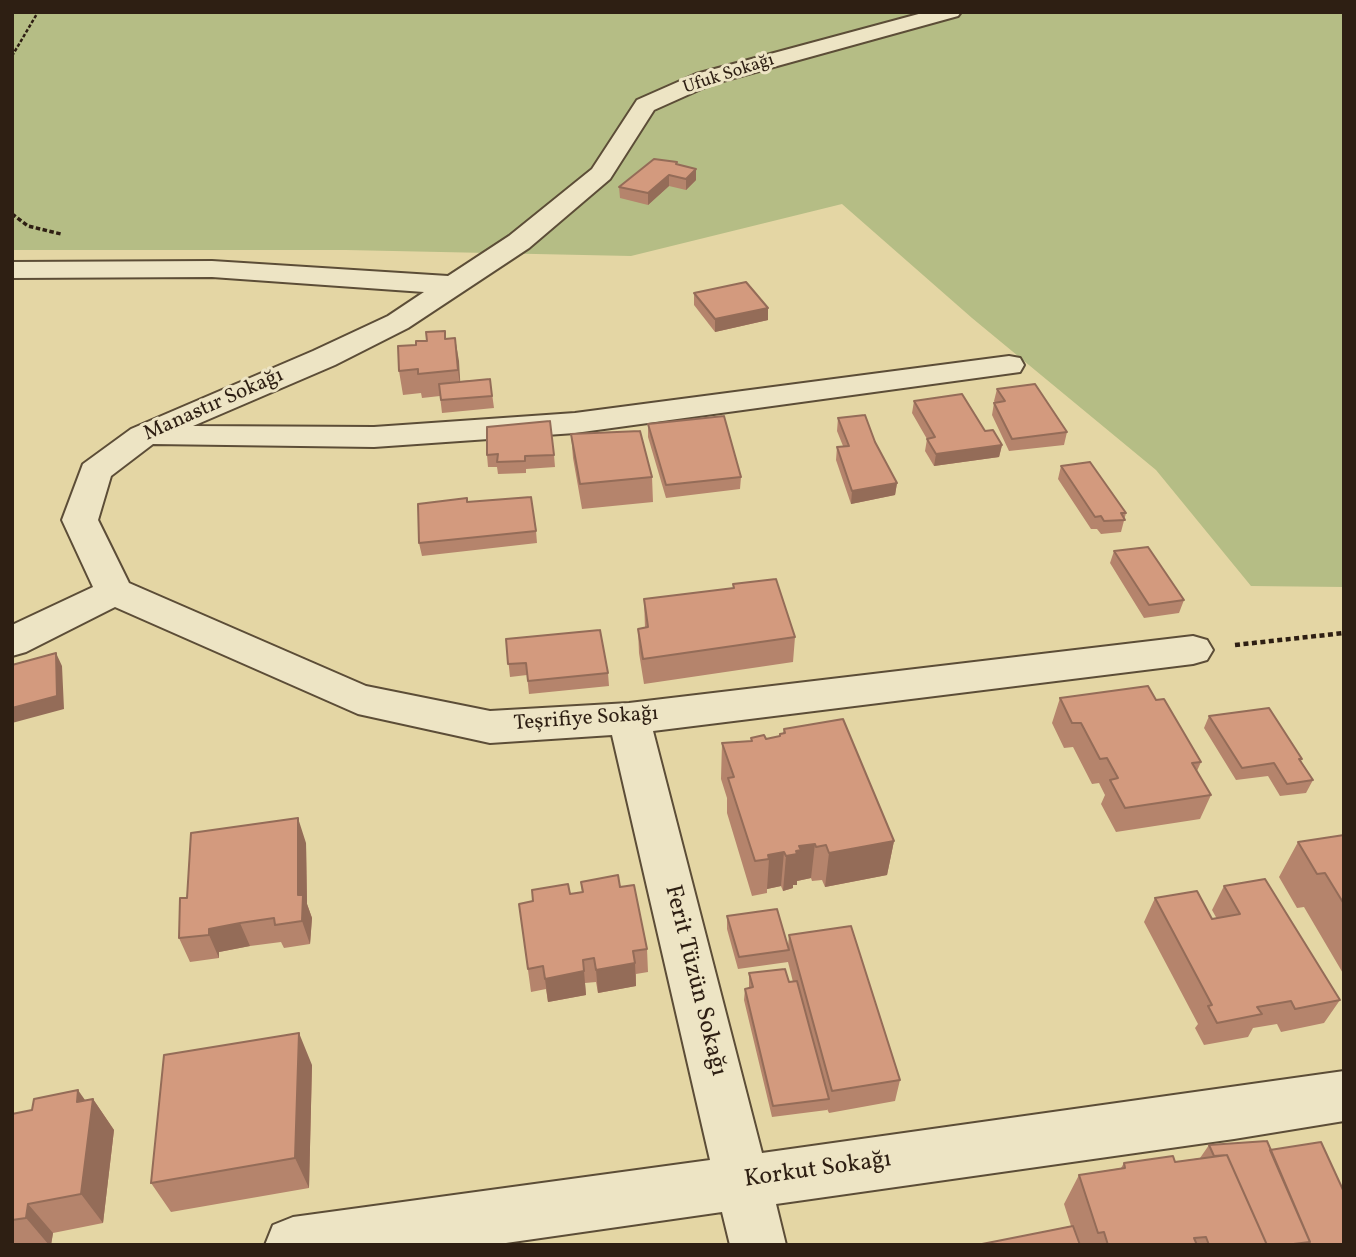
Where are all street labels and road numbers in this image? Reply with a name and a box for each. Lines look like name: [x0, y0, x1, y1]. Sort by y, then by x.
street label: Ufuk Sokağı: [681, 50, 777, 100]
street label: Manastır Sokağı: [140, 364, 288, 448]
street label: Teşrifiye Sokağı: [513, 702, 659, 738]
street label: Ferit Tüzün Sokağı: [656, 883, 732, 1079]
street label: Korkut Sokağı: [743, 1146, 893, 1196]

